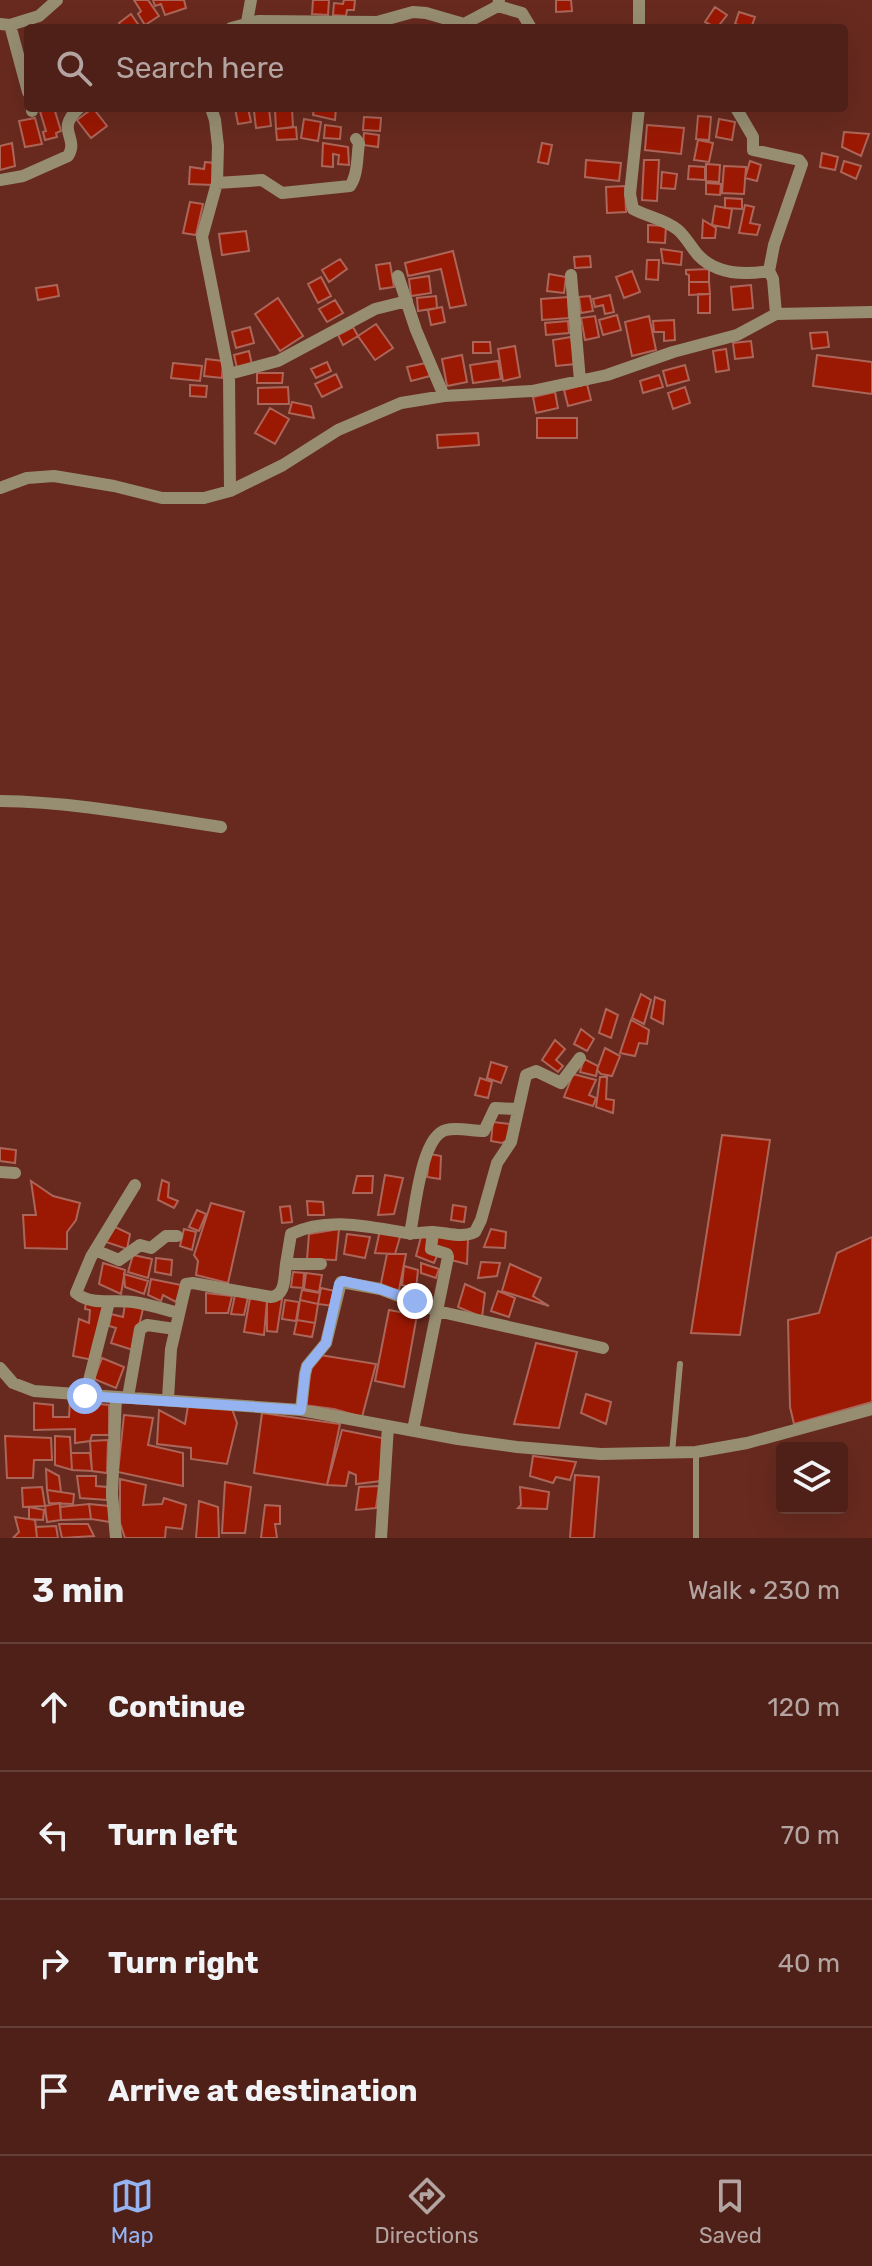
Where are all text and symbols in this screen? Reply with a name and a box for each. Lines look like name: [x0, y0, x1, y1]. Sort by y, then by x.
search box: [24, 24, 848, 112]
icon: search: [52, 46, 96, 90]
text: Search here: [116, 50, 284, 86]
route end: [397, 1283, 433, 1319]
route start: [67, 1378, 103, 1414]
map controls: [776, 1442, 848, 1514]
button: layers: [776, 1442, 848, 1514]
text: 3 min: [32, 1570, 124, 1611]
text: Walk · 230 m: [688, 1575, 840, 1606]
icon: ahead: [32, 1685, 76, 1729]
text: Continue: [108, 1689, 245, 1725]
text: 120 m: [768, 1692, 840, 1723]
icon: left: [32, 1813, 76, 1857]
text: Turn left: [108, 1817, 238, 1853]
text: 70 m: [781, 1820, 840, 1851]
icon: right: [32, 1941, 76, 1985]
text: Turn right: [108, 1945, 259, 1981]
text: 40 m: [778, 1948, 840, 1979]
icon: arrive: [32, 2069, 76, 2113]
text: Arrive at destination: [108, 2073, 418, 2109]
tab: Map: [110, 2174, 154, 2249]
tab: Directions: [374, 2174, 479, 2249]
tab: Saved: [699, 2174, 762, 2249]

